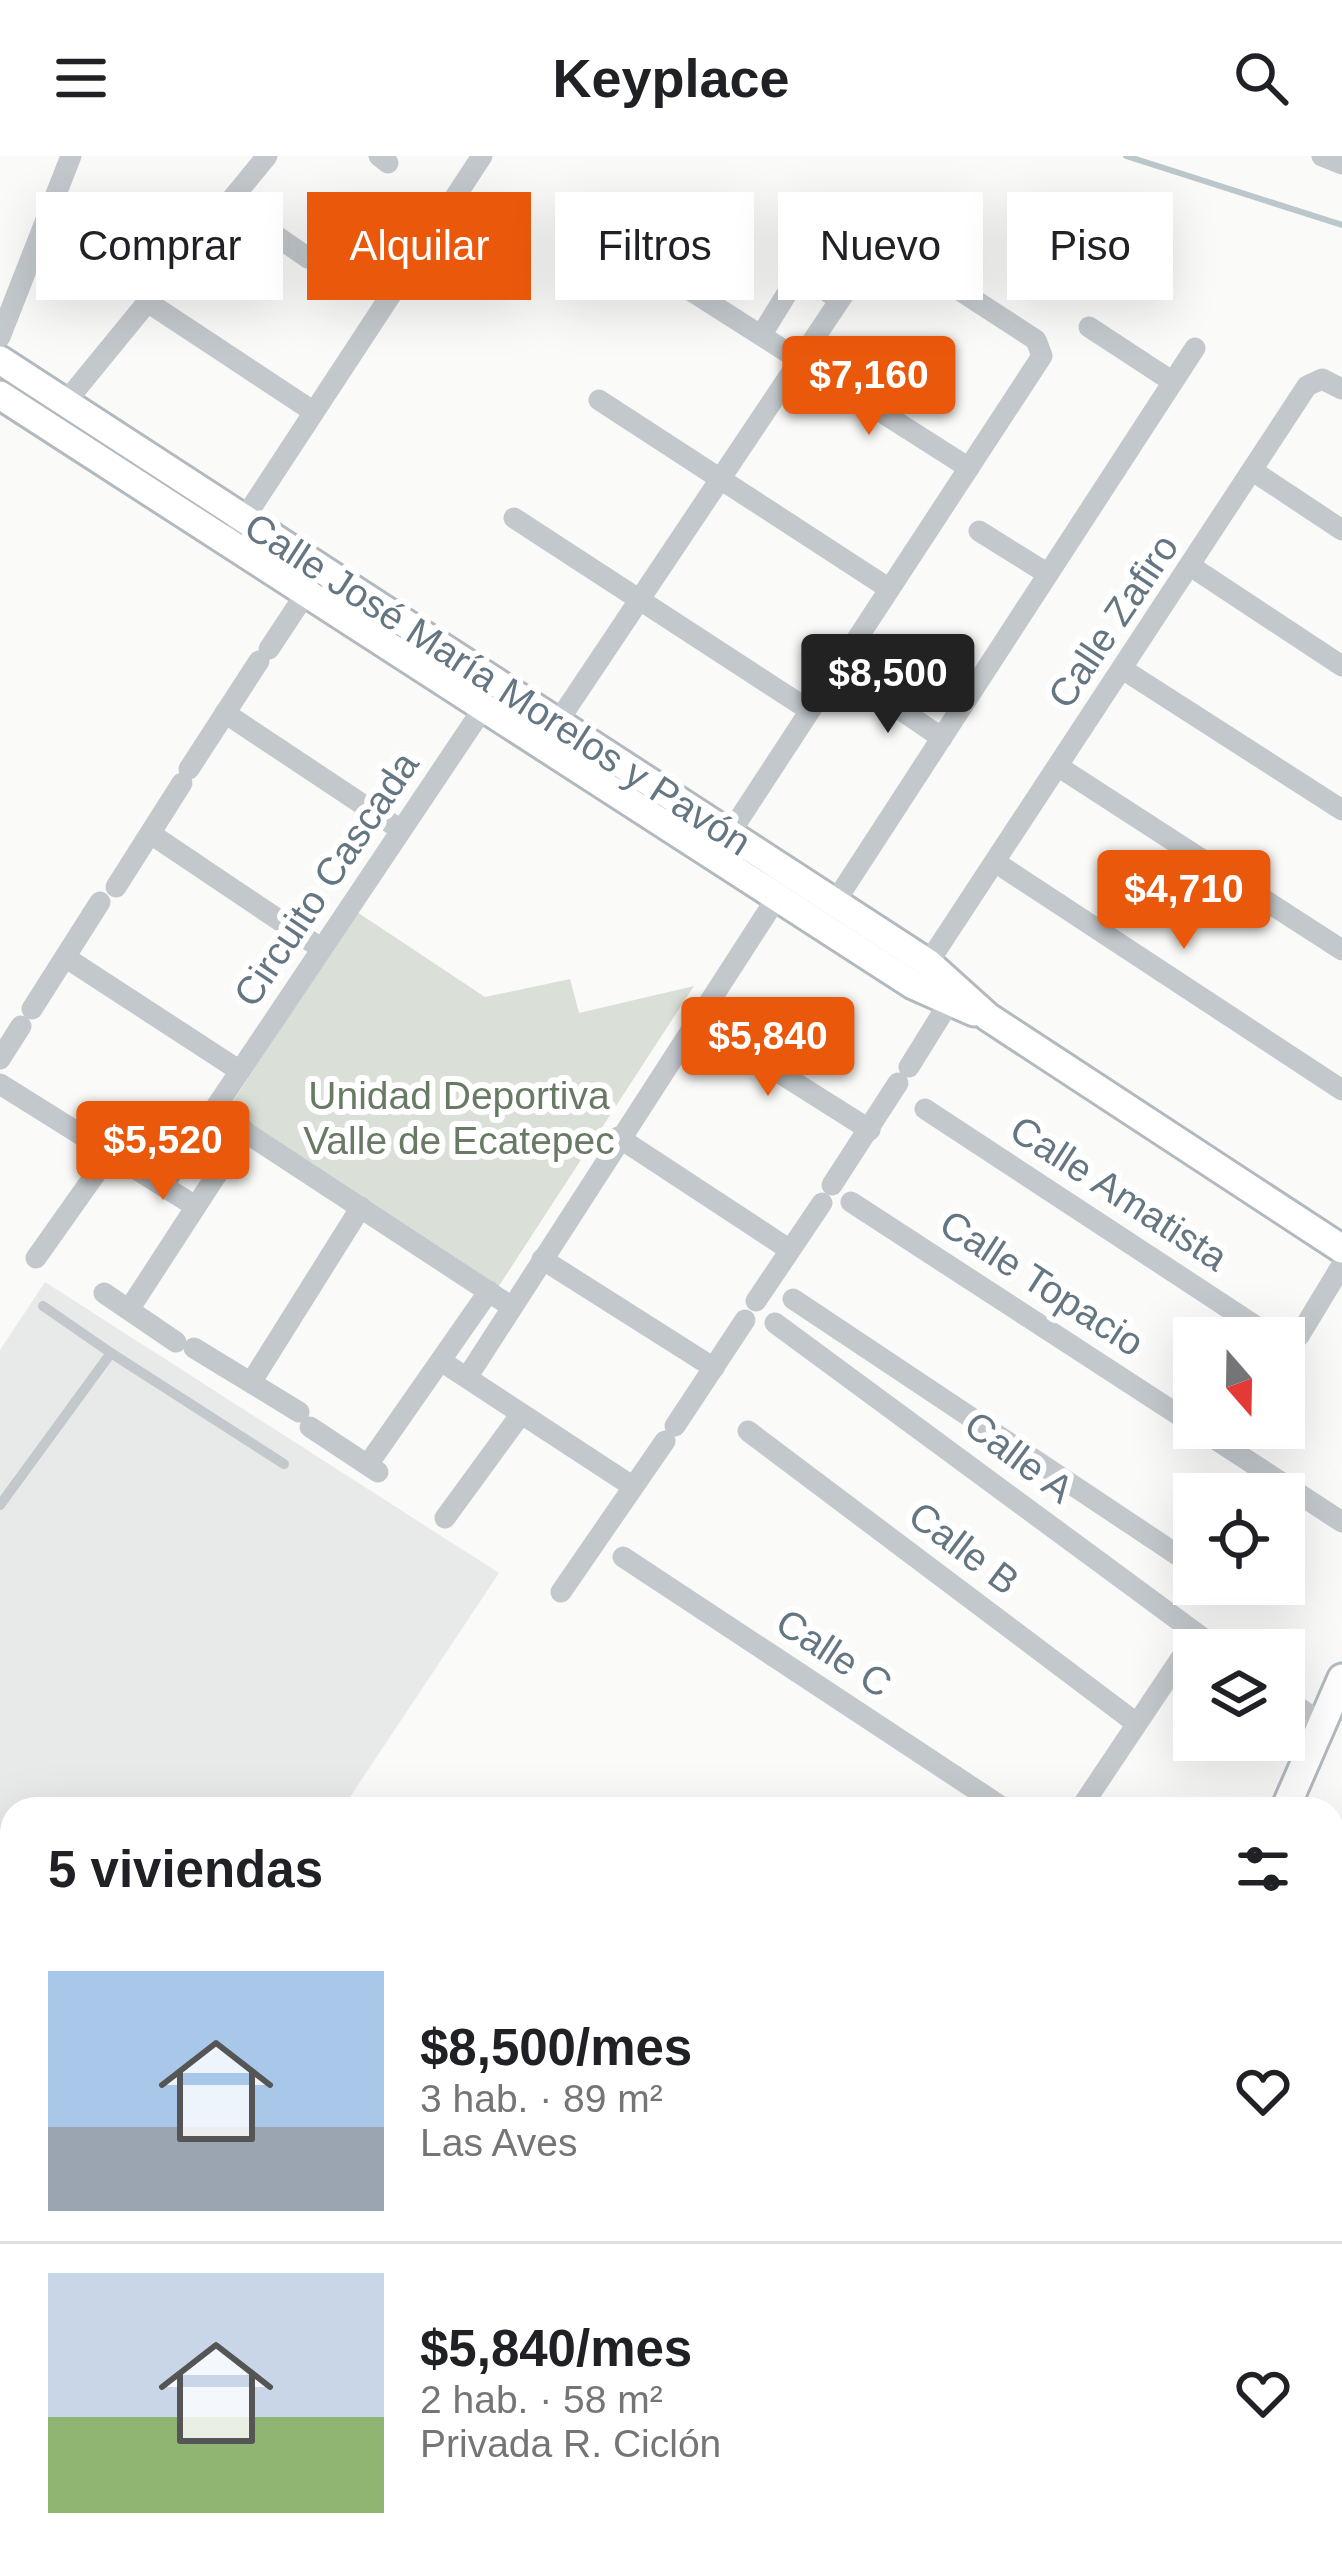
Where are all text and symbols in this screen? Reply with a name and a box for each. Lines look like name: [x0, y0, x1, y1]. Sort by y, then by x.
icon: menu: [48, 45, 114, 111]
icon: search: [1228, 45, 1294, 111]
text: Keyplace: [552, 48, 790, 108]
chip: Comprar: [36, 192, 283, 300]
chip: Alquilar: [307, 192, 531, 300]
chip: Filtros: [555, 192, 754, 300]
chip: Nuevo: [778, 192, 983, 300]
chip: Piso: [1007, 192, 1173, 300]
pin: $7,160: [771, 336, 967, 438]
text: $7,160: [809, 353, 929, 396]
street label: Calle José María Morelos y Pavón: [237, 504, 759, 864]
street label: Calle Zafiro: [1039, 526, 1187, 716]
pin: $8,500: [790, 634, 986, 736]
text: $8,500: [828, 651, 948, 694]
street label: Circuito Cascada: [225, 744, 427, 1014]
pin: $4,710: [1086, 850, 1282, 952]
text: $4,710: [1124, 867, 1244, 910]
pin: $5,840: [670, 997, 866, 1099]
text: $5,840: [708, 1014, 828, 1057]
park label: Unidad Deportiva Valle de Ecatepec: [303, 1074, 615, 1162]
pin: $5,520: [65, 1101, 261, 1203]
street label: Calle Amatista: [1003, 1107, 1235, 1279]
text: $5,520: [103, 1118, 223, 1161]
street label: Calle Topacio: [932, 1201, 1152, 1365]
north arrow: [1173, 1317, 1305, 1449]
map controls: [1173, 1317, 1305, 1761]
street label: Calle A: [957, 1403, 1081, 1511]
button: locate: [1173, 1473, 1305, 1605]
street label: Calle B: [901, 1493, 1027, 1603]
street label: Calle C: [769, 1600, 899, 1706]
button: layers: [1173, 1629, 1305, 1761]
icon: filters: [1230, 1836, 1296, 1902]
text: 5 viviendas: [48, 1841, 323, 1898]
icon: home: [144, 2019, 288, 2163]
text: $8,500/mes: [420, 2019, 692, 2076]
icon: heart: [1230, 2058, 1296, 2124]
text: 3 hab. · 89 m²: [420, 2077, 663, 2120]
text: Las Aves: [420, 2121, 578, 2164]
text: $5,840/mes: [420, 2320, 692, 2377]
icon: home: [144, 2321, 288, 2465]
icon: heart: [1230, 2360, 1296, 2426]
text: 2 hab. · 58 m²: [420, 2378, 663, 2421]
text: Privada R. Ciclón: [420, 2422, 721, 2465]

